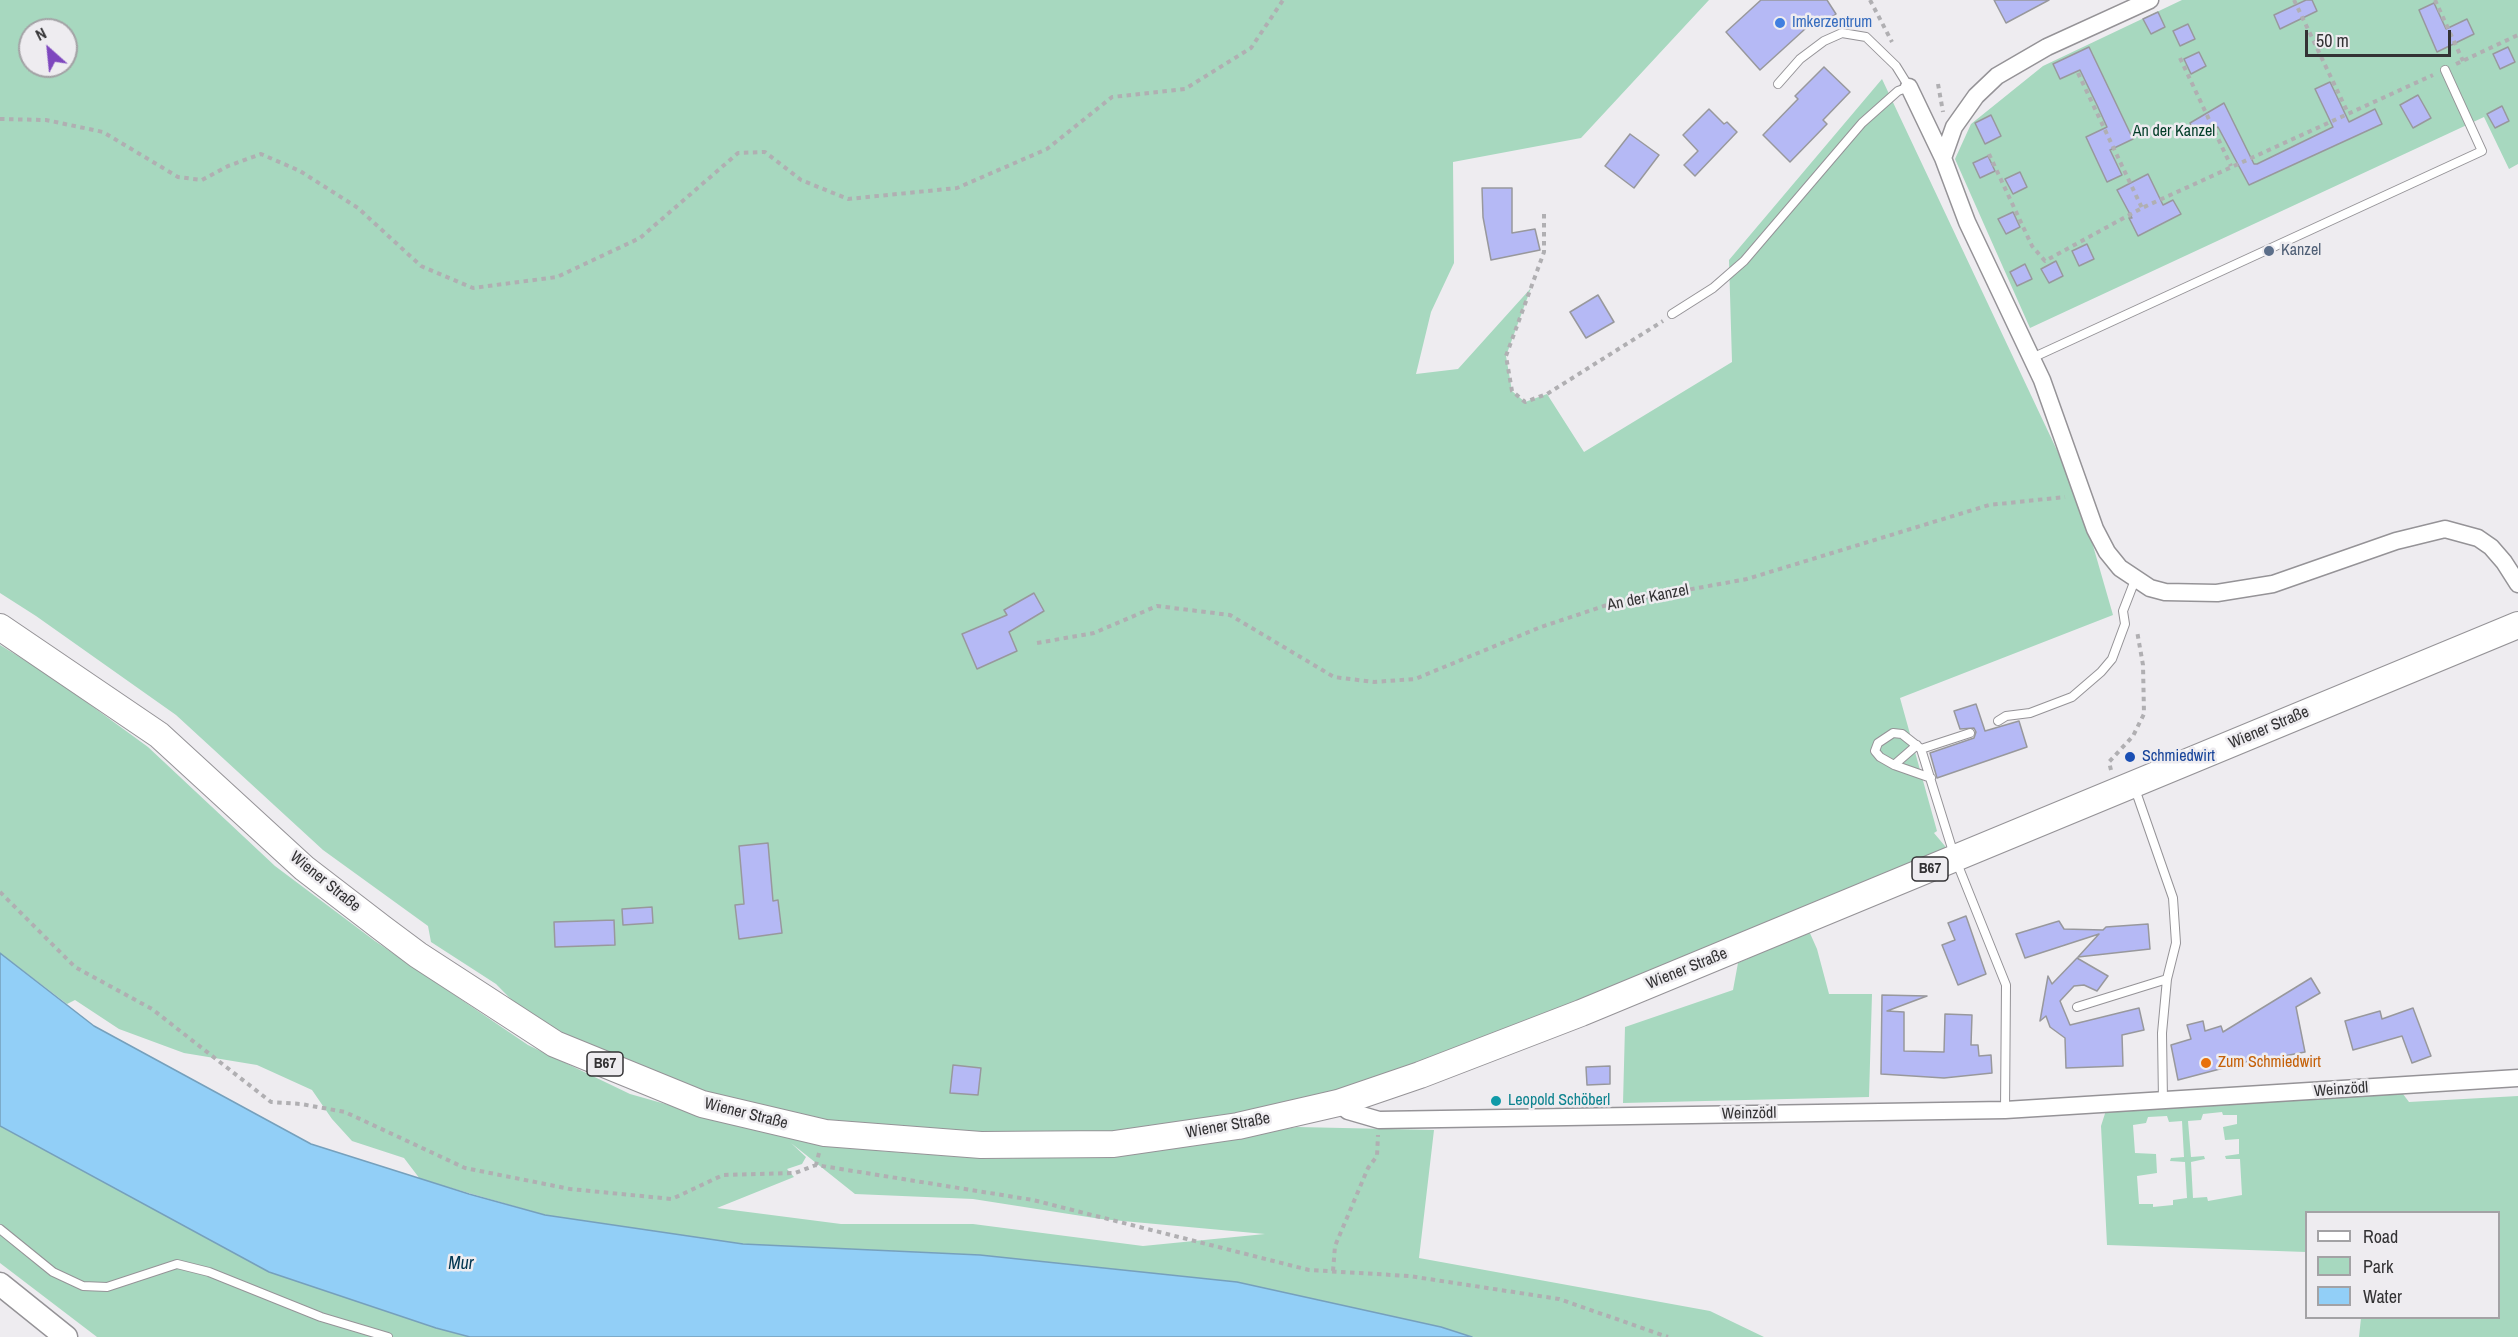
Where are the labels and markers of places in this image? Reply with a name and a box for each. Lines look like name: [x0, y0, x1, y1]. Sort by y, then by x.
place label: Imkerzentrum: [1792, 13, 1872, 33]
marker: Imkerzentrum: [1773, 16, 1787, 30]
place label: Kanzel: [2281, 241, 2321, 261]
marker: Kanzel: [2262, 244, 2276, 258]
place label: Schmiedwirt: [2142, 747, 2215, 767]
marker: Schmiedwirt: [2123, 750, 2137, 764]
place label: Zum Schmiedwirt: [2218, 1053, 2321, 1073]
marker: Zum Schmiedwirt: [2199, 1056, 2213, 1070]
place label: Leopold Schöberl: [1508, 1091, 1610, 1111]
marker: Leopold Schöberl: [1489, 1094, 1503, 1108]

